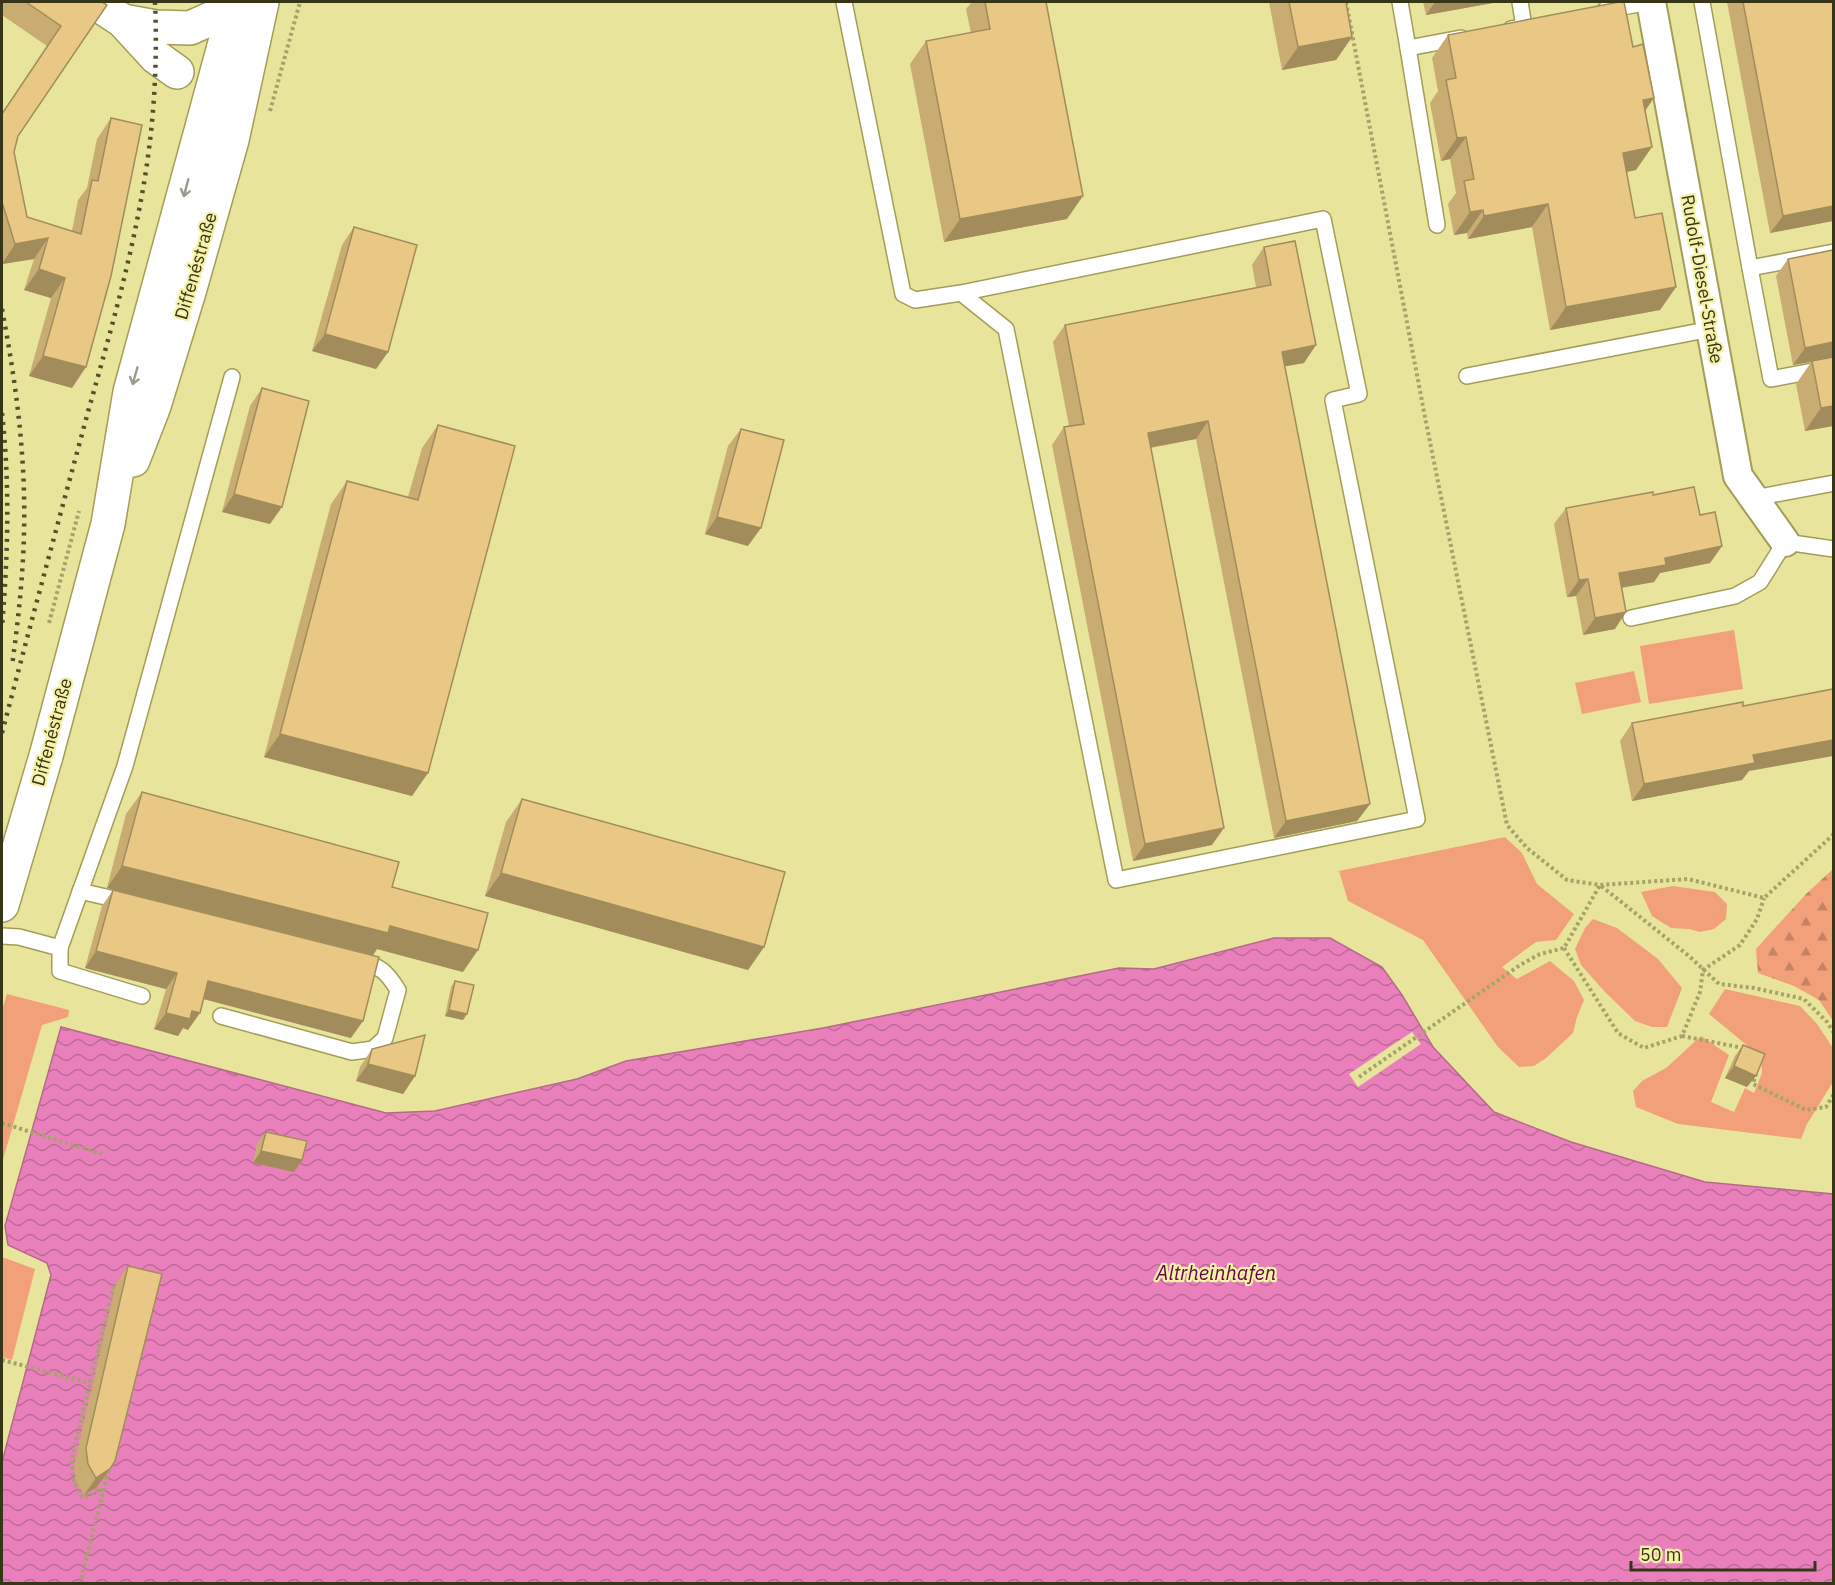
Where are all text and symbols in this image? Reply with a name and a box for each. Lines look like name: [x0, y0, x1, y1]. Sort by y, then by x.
one-way arrow: [180, 178, 191, 197]
street label: Rudolf-Diesel-Straße: [1676, 193, 1729, 365]
street label: Diffenéstraße: [169, 209, 222, 322]
one-way arrow: [129, 366, 140, 385]
street label: Diffenéstraße: [26, 675, 77, 788]
water label: Altrheinhafen: [1155, 1259, 1276, 1286]
scale bar: [1631, 1534, 1816, 1572]
text: 50 m: [1640, 1543, 1682, 1566]

